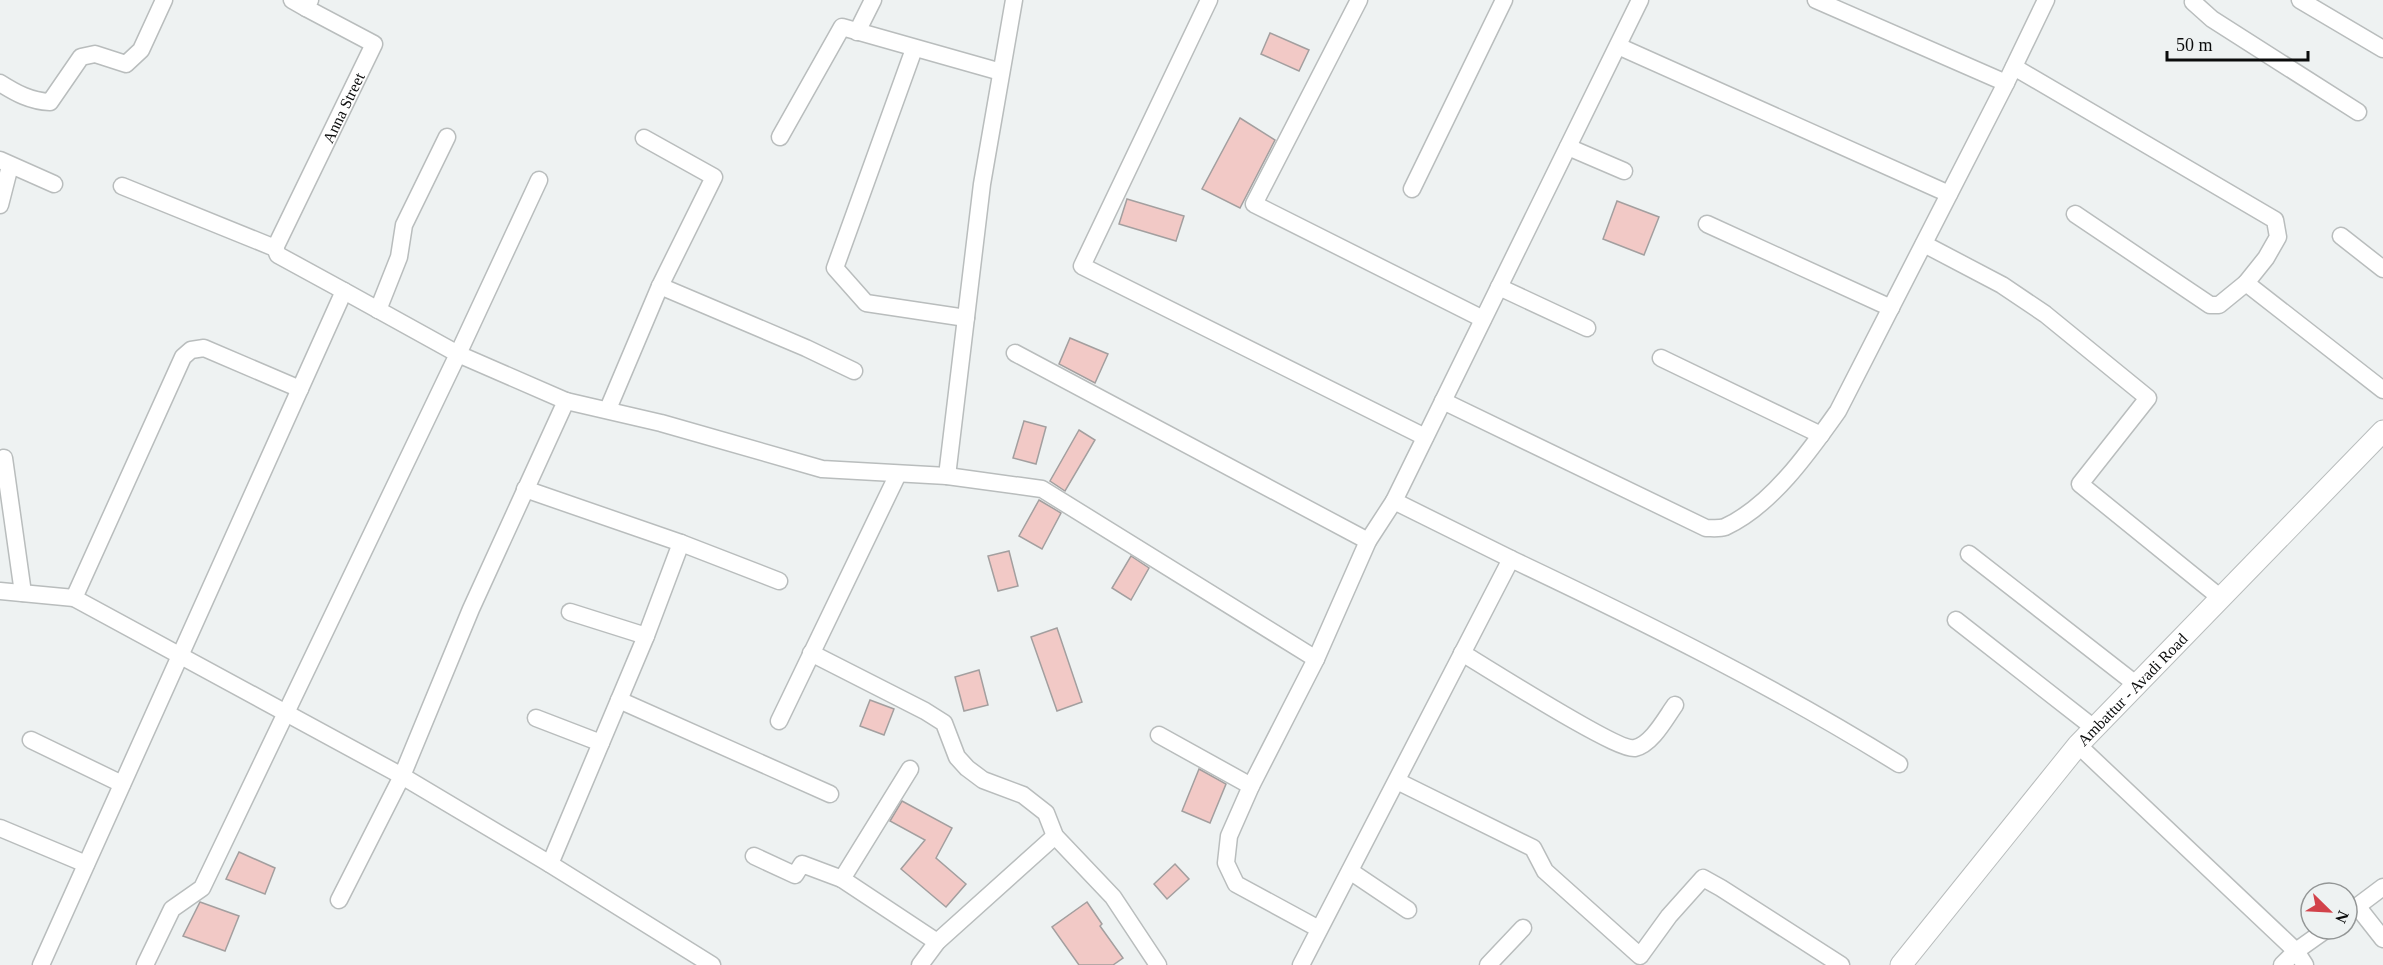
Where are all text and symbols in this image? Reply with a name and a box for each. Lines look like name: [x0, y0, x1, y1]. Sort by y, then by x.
scale bar: [2167, 24, 2308, 62]
text: 50 m: [2176, 35, 2213, 55]
street label: Anna Street: [319, 69, 368, 146]
street label: Ambattur - Avadi Road: [2074, 630, 2190, 749]
north arrow: [2299, 881, 2359, 941]
text: N: [2332, 908, 2352, 926]

